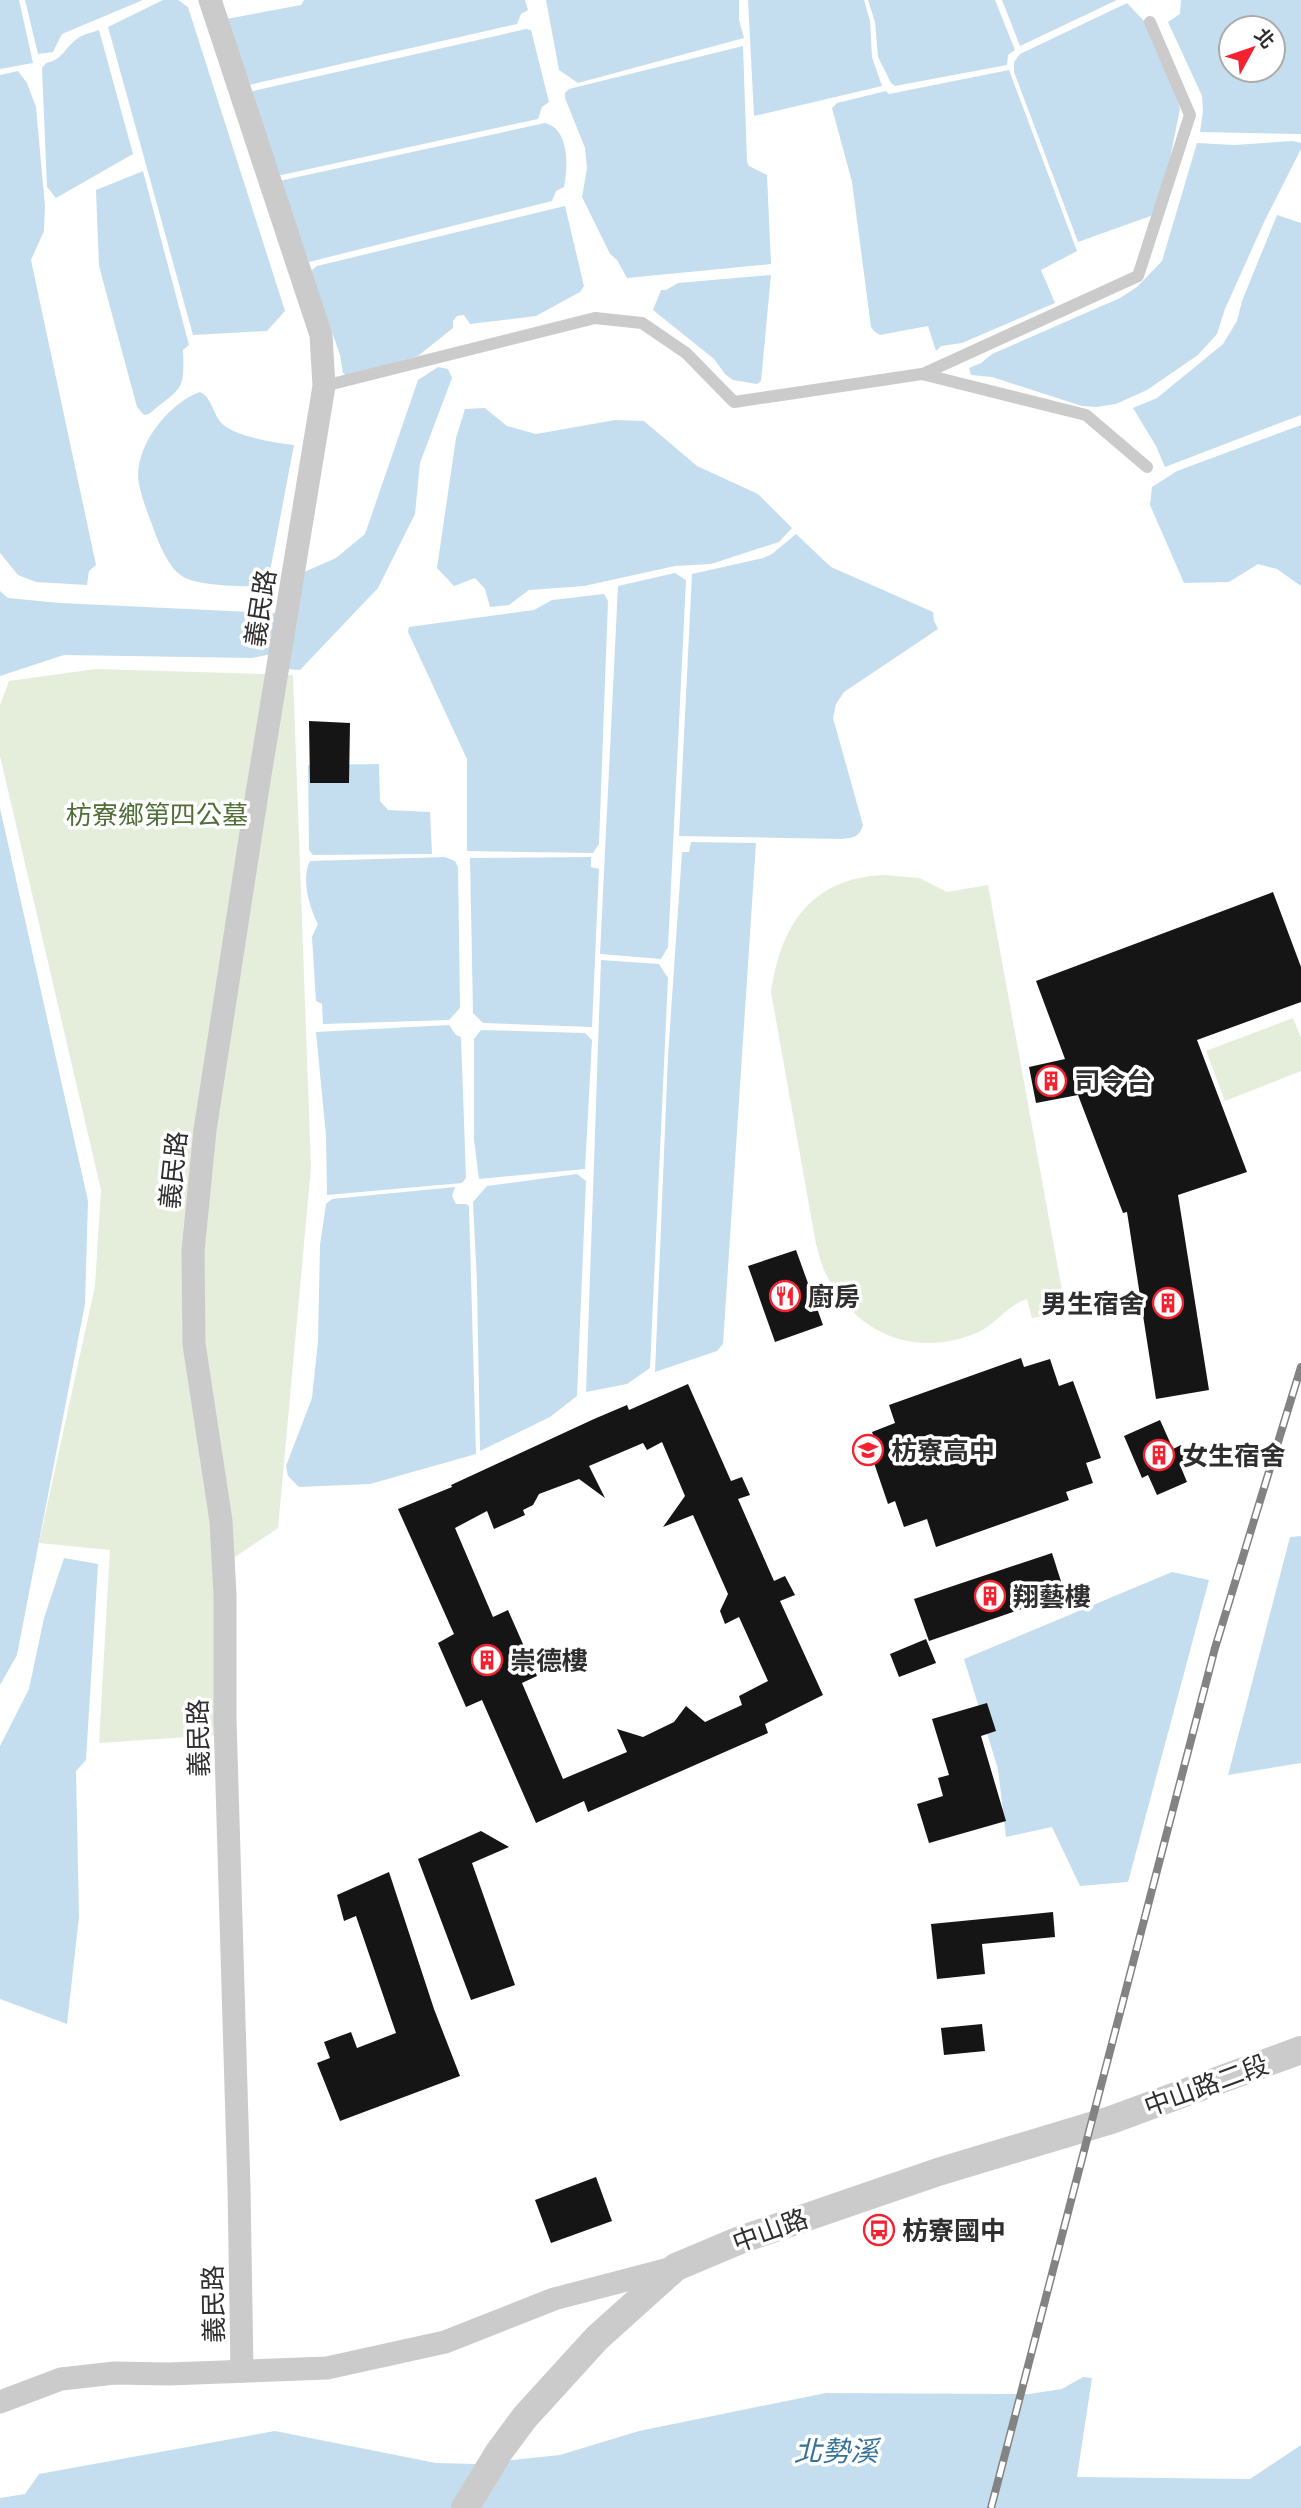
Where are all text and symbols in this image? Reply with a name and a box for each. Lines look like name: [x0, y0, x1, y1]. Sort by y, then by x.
north arrow: [1217, 14, 1287, 84]
text: 北: [1250, 23, 1280, 53]
street label: 義民路: [238, 567, 282, 649]
park label: 枋寮鄉第四公墓: [66, 798, 248, 831]
building icon: 司令台: [1034, 1064, 1068, 1098]
place label: 司令台: [1074, 1065, 1152, 1098]
street label: 義民路: [153, 1129, 193, 1211]
restaurant icon: 廚房: [768, 1279, 802, 1313]
place label: 廚房: [808, 1280, 860, 1313]
building icon: 男生宿舍: [1151, 1286, 1185, 1320]
place label: 男生宿舍: [1041, 1287, 1145, 1320]
school or university icon: 枋寮高中: [851, 1433, 885, 1467]
place label: 枋寮高中: [891, 1434, 995, 1467]
building icon: 女生宿舍: [1142, 1438, 1176, 1472]
place label: 女生宿舍: [1182, 1439, 1286, 1472]
building icon: 翔藝樓: [973, 1579, 1007, 1613]
place label: 翔藝樓: [1013, 1580, 1091, 1613]
building icon: 崇德樓: [470, 1643, 504, 1677]
place label: 崇德樓: [510, 1644, 588, 1677]
street label: 義民路: [181, 1699, 215, 1777]
street label: 中山路二段: [1139, 2047, 1273, 2123]
street label: 中山路: [728, 2201, 812, 2259]
bus stop icon: 枋寮國中: [862, 2213, 896, 2247]
place label: 枋寮國中: [902, 2214, 1006, 2247]
street label: 義民路: [196, 2265, 230, 2343]
water label: 北勢溪: [794, 2433, 882, 2468]

